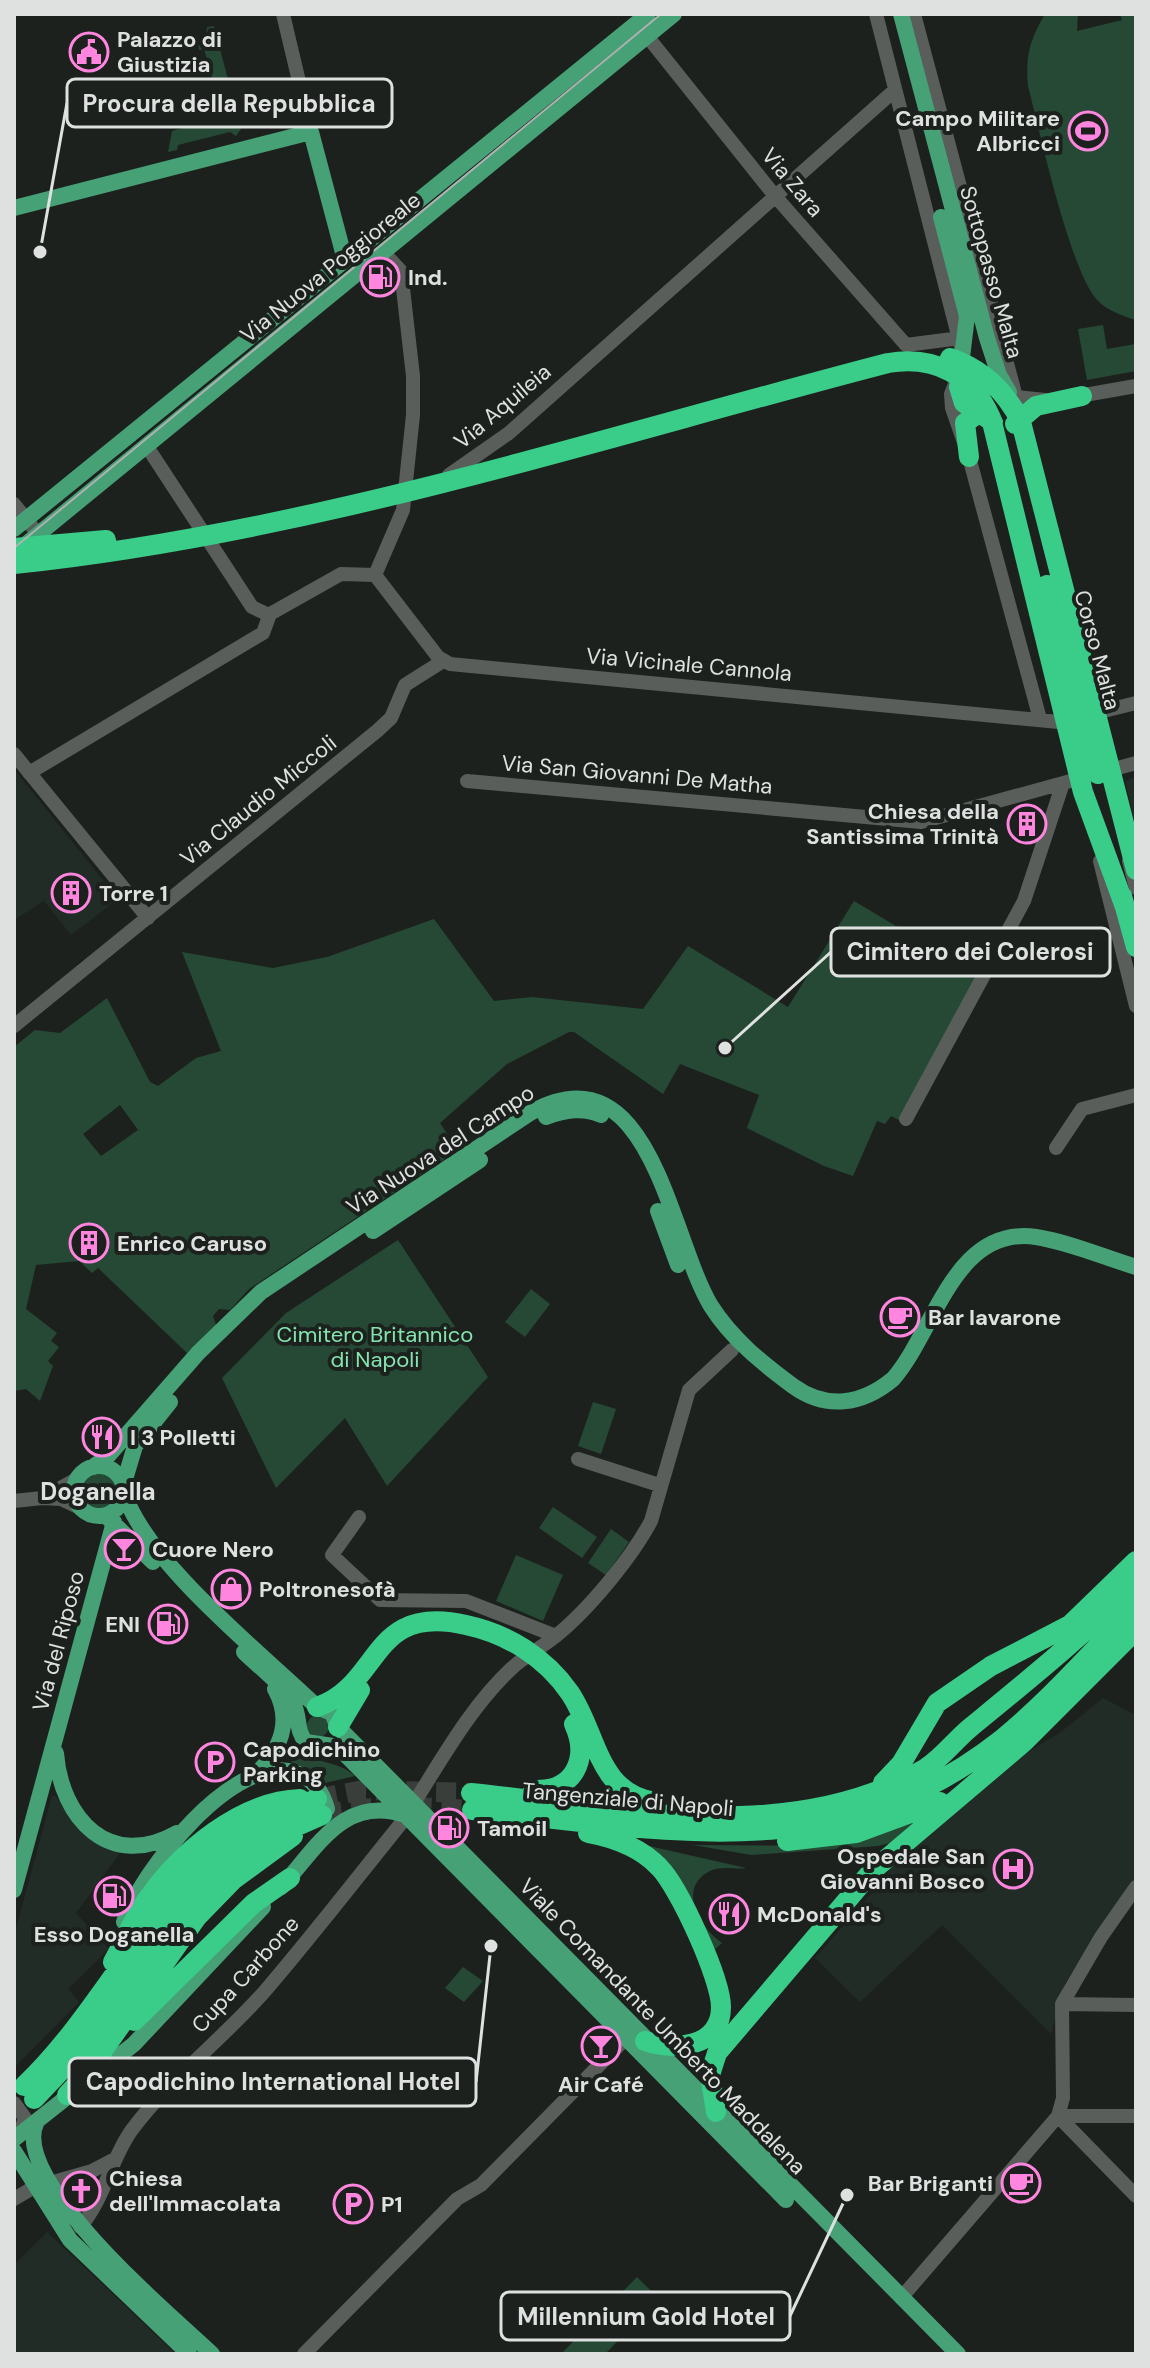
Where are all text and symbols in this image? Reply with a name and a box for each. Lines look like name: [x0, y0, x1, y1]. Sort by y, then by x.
place label: Palazzo di Giustizia: [117, 25, 222, 79]
public building icon: Palazzo di Giustizia: [68, 31, 110, 73]
callout: Procura della Repubblica: [67, 79, 392, 127]
text: Procura della Repubblica: [83, 88, 376, 119]
place label: Campo Militare Albricci: [895, 104, 1060, 158]
sports icon: Campo Militare Albricci: [1067, 110, 1109, 152]
street label: Via Zara: [755, 142, 830, 223]
street label: Sottopasso Malta: [953, 183, 1030, 362]
street label: Via Nuova Poggioreale: [234, 186, 427, 349]
fuel station icon: Ind.: [359, 256, 401, 298]
place label: Ind.: [408, 263, 448, 292]
street label: Via Aquileia: [448, 357, 557, 455]
street label: Corso Malta: [1068, 587, 1127, 713]
street label: Via Vicinale Cannola: [585, 641, 793, 688]
street label: Via Claudio Miccoli: [174, 728, 343, 872]
street label: Via San Giovanni De Matha: [500, 748, 774, 801]
place label: Chiesa della Santissima Trinità: [806, 797, 999, 851]
building icon: Chiesa della Santissima Trinità: [1006, 803, 1048, 845]
building icon: Torre 1: [50, 872, 92, 914]
place label: Torre 1: [99, 879, 168, 908]
callout: Cimitero dei Colerosi: [831, 928, 1110, 976]
text: Cimitero dei Colerosi: [846, 936, 1094, 967]
street label: Via Nuova del Campo: [341, 1078, 540, 1221]
building icon: Enrico Caruso: [68, 1222, 110, 1264]
place label: Enrico Caruso: [117, 1229, 267, 1258]
cafe icon: Bar Iavarone: [879, 1296, 921, 1338]
place label: Bar Iavarone: [928, 1303, 1061, 1332]
park label: Cimitero Britannico di Napoli: [277, 1320, 473, 1374]
restaurant icon: I 3 Polletti: [81, 1416, 123, 1458]
place label: I 3 Polletti: [130, 1423, 236, 1452]
district label: Doganella: [40, 1476, 156, 1507]
bar icon: Cuore Nero: [103, 1528, 145, 1570]
place label: Cuore Nero: [152, 1535, 274, 1564]
street label: Via del Riposo: [26, 1568, 91, 1714]
shop icon: Poltronesofà: [210, 1568, 252, 1610]
place label: Poltronesofà: [259, 1575, 396, 1604]
fuel station icon: ENI: [147, 1603, 189, 1645]
place label: ENI: [105, 1610, 140, 1639]
place label: Capodichino Parking: [243, 1735, 380, 1789]
parking icon: Capodichino Parking: [194, 1741, 236, 1783]
street label: Tangenziale di Napoli: [521, 1776, 735, 1823]
fuel station icon: Tamoil: [428, 1807, 470, 1849]
place label: Tamoil: [477, 1814, 547, 1843]
place label: Ospedale San Giovanni Bosco: [820, 1842, 985, 1896]
hospital icon: Ospedale San Giovanni Bosco: [992, 1848, 1034, 1890]
street label: Viale Comandante Umberto Maddalena: [513, 1872, 812, 2181]
fuel station icon: Esso Doganella: [93, 1875, 135, 1917]
restaurant icon: McDonald's: [708, 1893, 750, 1935]
place label: McDonald's: [757, 1900, 882, 1929]
street label: Cupa Carbone: [185, 1910, 306, 2039]
place label: Esso Doganella: [34, 1920, 194, 1949]
bar icon: Air Café: [580, 2025, 622, 2067]
callout: Capodichino International Hotel: [69, 2058, 476, 2106]
text: Capodichino International Hotel: [86, 2066, 460, 2097]
place label: Air Café: [558, 2070, 644, 2099]
cafe icon: Bar Briganti: [1000, 2162, 1042, 2204]
place label: Chiesa dell'Immacolata: [109, 2164, 281, 2218]
place label: Bar Briganti: [868, 2169, 993, 2198]
church icon: Chiesa dell'Immacolata: [60, 2170, 102, 2212]
parking icon: P1: [332, 2183, 374, 2225]
place label: P1: [381, 2190, 403, 2219]
callout: Millennium Gold Hotel: [501, 2292, 790, 2340]
text: Millennium Gold Hotel: [517, 2301, 775, 2332]

